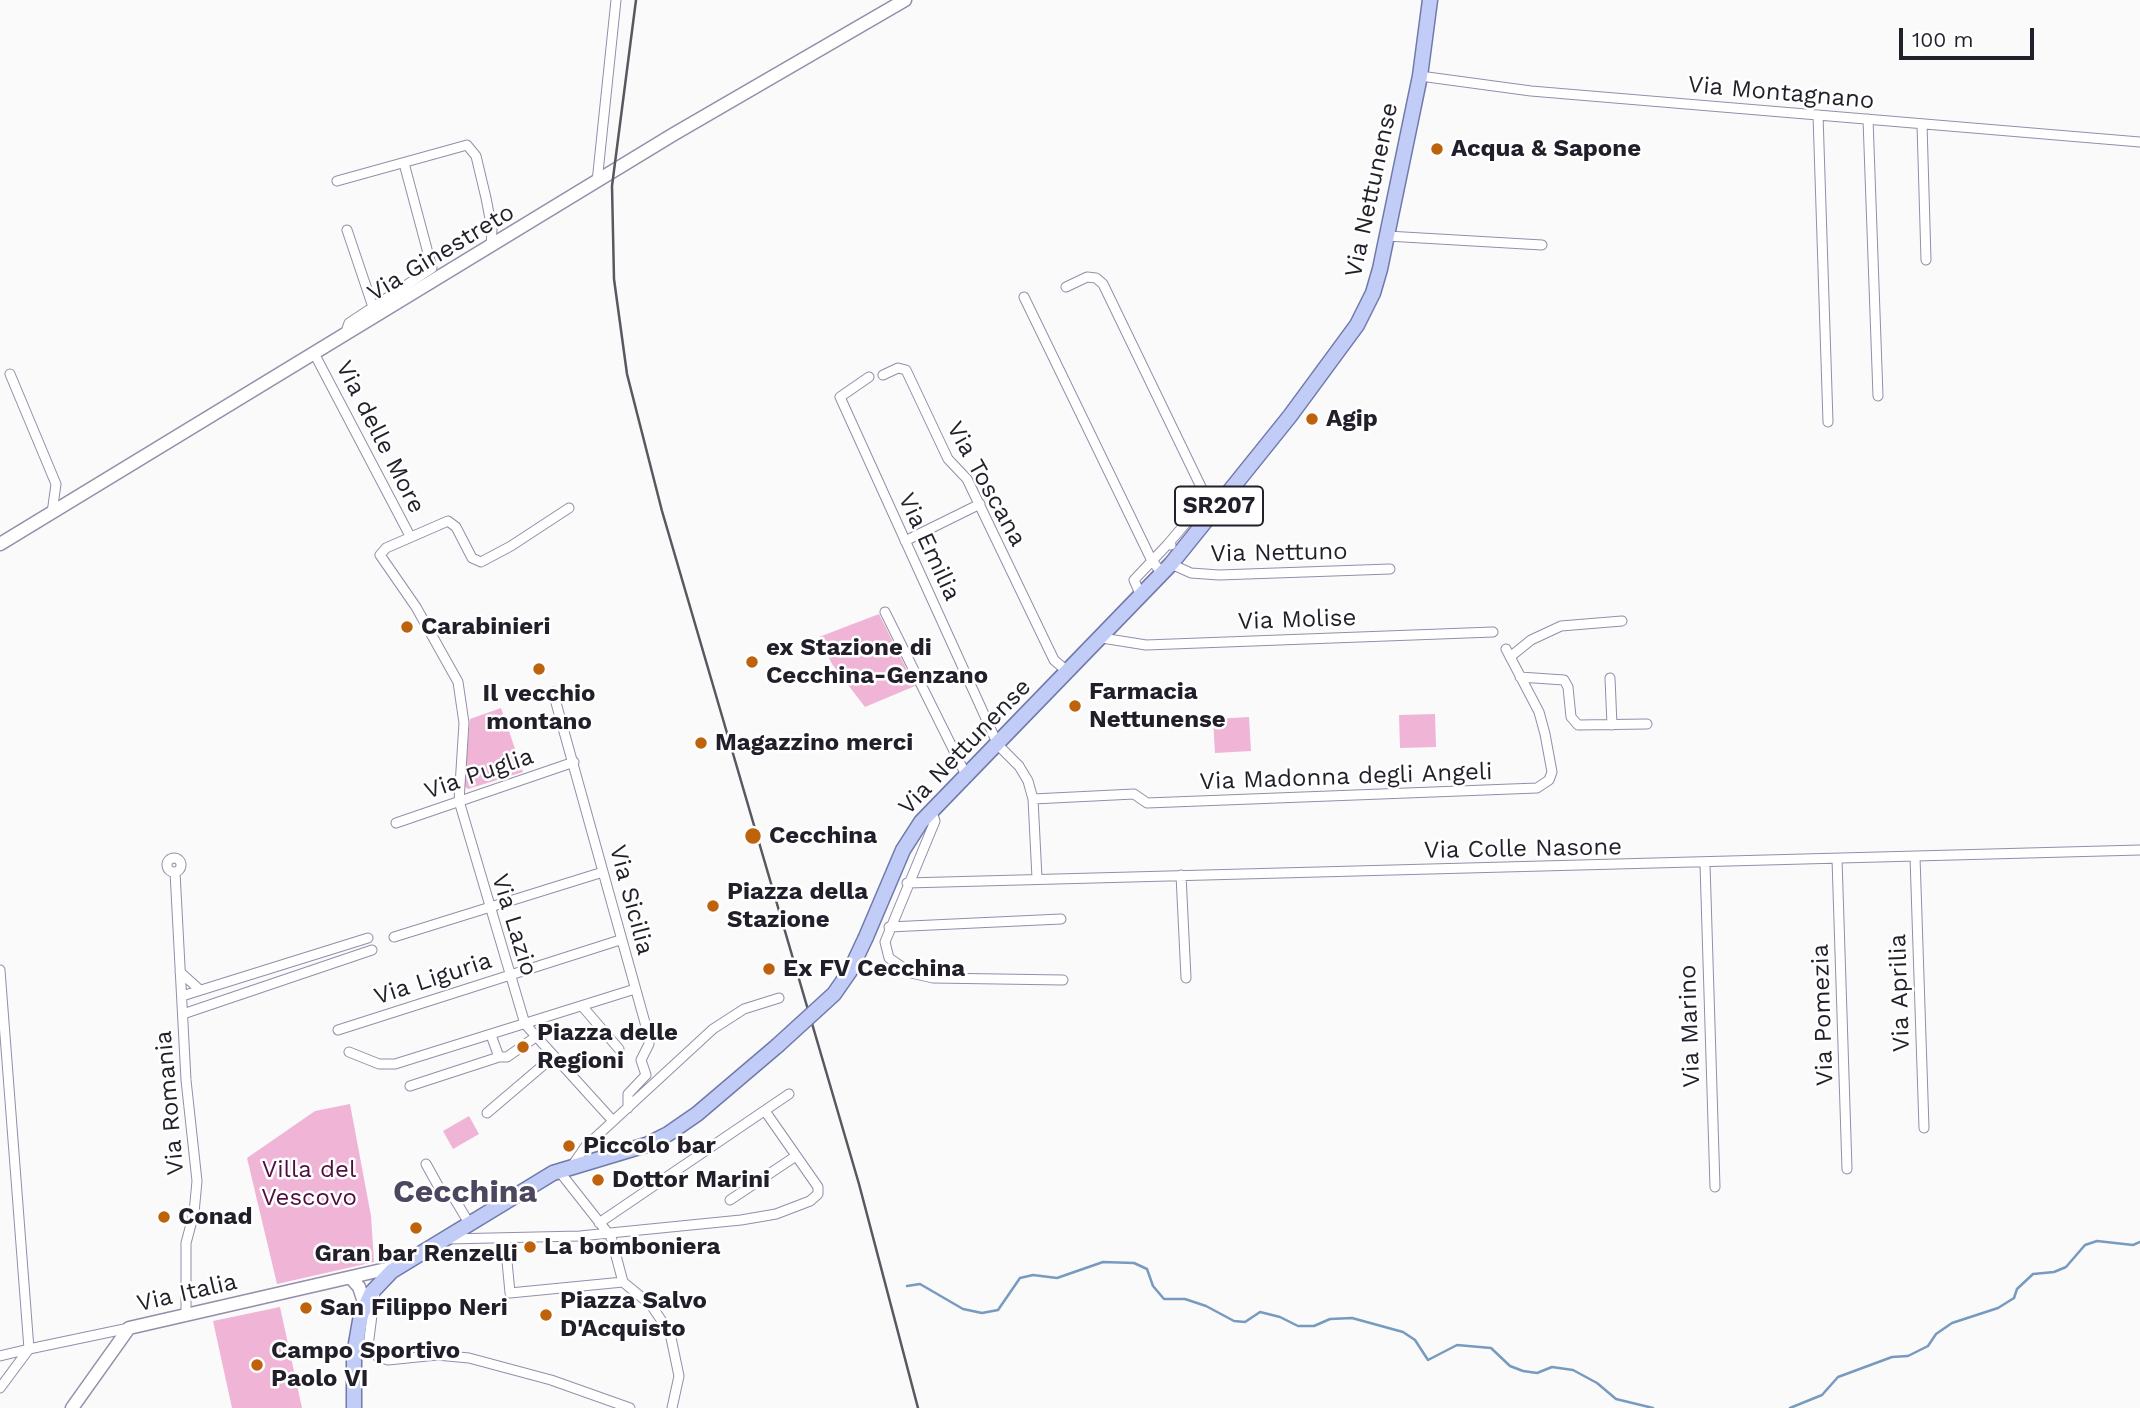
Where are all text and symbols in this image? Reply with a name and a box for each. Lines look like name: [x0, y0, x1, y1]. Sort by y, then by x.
scale bar: [1902, 14, 2037, 58]
text: 100 m: [1912, 27, 1974, 52]
street label: Via Montagnano: [1687, 70, 1875, 116]
street label: Via Nettunense: [1339, 100, 1405, 280]
place label: Acqua & Sapone: [1451, 135, 1641, 163]
marker: Acqua & Sapone: [1429, 141, 1445, 157]
street label: Via Ginestreto: [362, 198, 520, 308]
street label: Via delle More: [329, 356, 431, 518]
place label: Agip: [1326, 405, 1378, 433]
marker: Agip: [1304, 411, 1320, 427]
street label: Via Toscana: [940, 417, 1032, 551]
road number: SR207: [1175, 486, 1263, 526]
street label: Via Emilia: [892, 489, 966, 605]
street label: Via Nettuno: [1210, 537, 1348, 569]
street label: Via Molise: [1237, 604, 1357, 636]
place label: Carabinieri: [421, 613, 550, 641]
marker: Carabinieri: [399, 619, 415, 635]
place label: ex Stazione di Cecchina-Genzano: [766, 634, 988, 690]
marker: ex Stazione di Cecchina-Genzano: [744, 654, 760, 670]
marker: Il vecchio montano: [531, 661, 547, 677]
street label: Via Nettunense: [893, 673, 1037, 821]
place label: Farmacia Nettunense: [1089, 678, 1226, 734]
place label: Il vecchio montano: [483, 680, 595, 736]
marker: Farmacia Nettunense: [1067, 698, 1083, 714]
place label: Magazzino merci: [715, 729, 913, 757]
marker: Magazzino merci: [693, 735, 709, 751]
street label: Via Puglia: [421, 742, 537, 806]
street label: Via Madonna degli Angeli: [1199, 757, 1493, 797]
place label: Cecchina: [769, 822, 877, 850]
marker: Cecchina: [743, 826, 763, 846]
street label: Via Colle Nasone: [1424, 833, 1622, 865]
street label: Via Sicilia: [603, 842, 659, 958]
street label: Via Lazio: [485, 870, 543, 980]
place label: Piazza della Stazione: [727, 878, 868, 934]
marker: Piazza della Stazione: [705, 898, 721, 914]
street label: Via Aprilia: [1884, 933, 1916, 1053]
street label: Via Pomezia: [1806, 944, 1840, 1086]
street label: Via Liguria: [371, 946, 495, 1012]
place label: Ex FV Cecchina: [783, 955, 965, 983]
marker: Ex FV Cecchina: [761, 961, 777, 977]
street label: Via Marino: [1673, 964, 1707, 1088]
place label: Piazza delle Regioni: [537, 1019, 678, 1075]
street label: Via Romania: [149, 1030, 191, 1176]
marker: Piazza delle Regioni: [515, 1039, 531, 1055]
place label: Piccolo bar: [583, 1132, 716, 1160]
marker: Piccolo bar: [561, 1138, 577, 1154]
park label: Villa del Vescovo: [261, 1156, 357, 1212]
place label: Dottor Marini: [612, 1166, 770, 1194]
marker: Dottor Marini: [590, 1172, 606, 1188]
district label: Cecchina: [393, 1174, 537, 1212]
place label: Conad: [178, 1203, 252, 1231]
marker: Conad: [156, 1209, 172, 1225]
marker: Gran bar Renzelli: [408, 1220, 424, 1236]
place label: La bomboniera: [544, 1233, 720, 1261]
marker: La bomboniera: [522, 1239, 538, 1255]
place label: Gran bar Renzelli: [314, 1240, 518, 1268]
street label: Via Italia: [134, 1268, 240, 1318]
place label: Piazza Salvo D'Acquisto: [560, 1287, 707, 1343]
place label: San Filippo Neri: [320, 1294, 508, 1322]
marker: San Filippo Neri: [298, 1300, 314, 1316]
marker: Piazza Salvo D'Acquisto: [538, 1307, 554, 1323]
place label: Campo Sportivo Paolo VI: [271, 1337, 460, 1393]
marker: Campo Sportivo Paolo VI: [249, 1357, 265, 1373]

